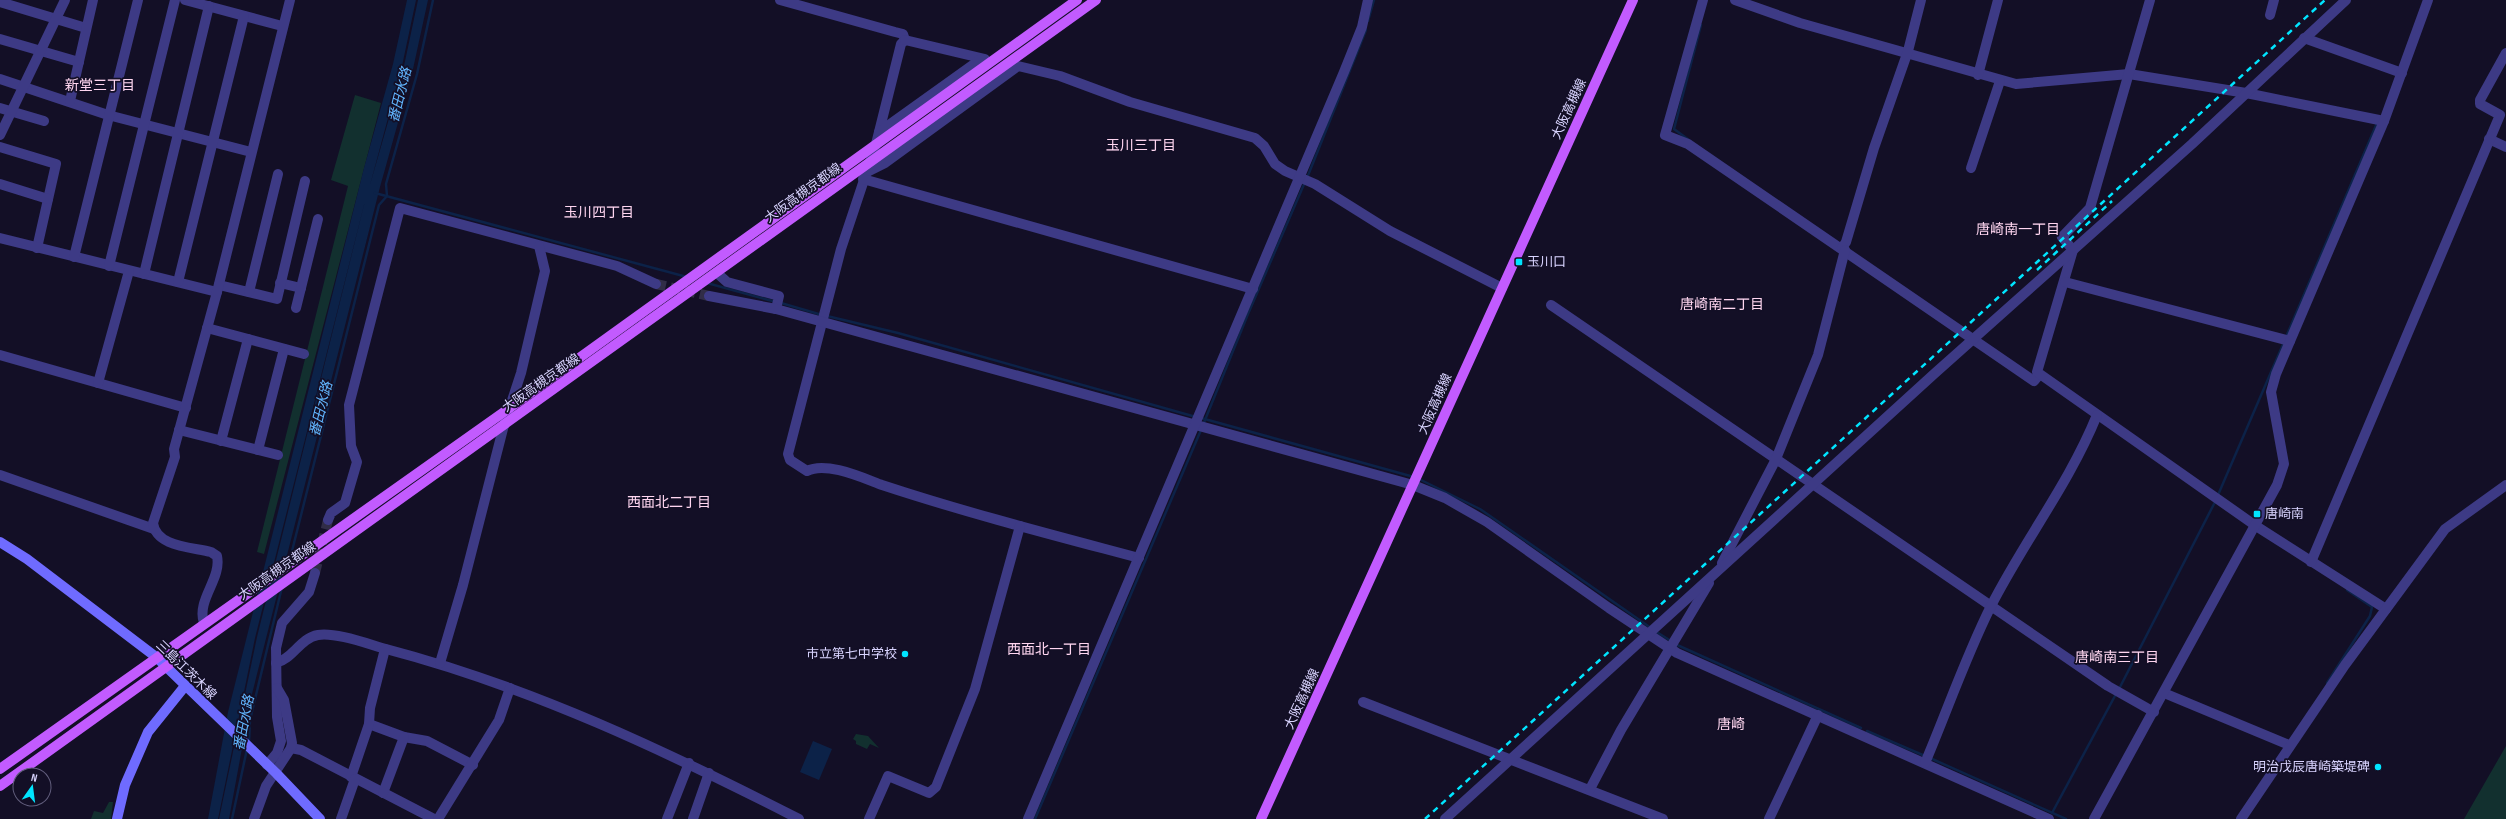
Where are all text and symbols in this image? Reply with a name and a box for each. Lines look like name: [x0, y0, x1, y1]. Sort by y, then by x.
water label: 番田水路: [385, 65, 415, 124]
street label: 大阪高槻線: [1548, 76, 1590, 142]
district label: 新堂三丁目: [65, 77, 135, 94]
district label: 玉川三丁目: [1106, 137, 1176, 154]
street label: 大阪高槻京都線: [761, 160, 845, 226]
district label: 玉川四丁目: [564, 204, 634, 221]
district label: 唐崎南一丁目: [1976, 221, 2060, 238]
place label: 玉川口: [1527, 254, 1566, 270]
marker: 玉川口: [1514, 257, 1524, 267]
district label: 唐崎南二丁目: [1680, 296, 1764, 313]
street label: 大阪高槻京都線: [499, 350, 583, 416]
street label: 大阪高槻線: [1414, 371, 1456, 437]
water label: 番田水路: [306, 379, 336, 438]
district label: 西面北二丁目: [627, 494, 711, 511]
place label: 唐崎南: [2265, 506, 2304, 522]
marker: 唐崎南: [2252, 509, 2262, 519]
street label: 大阪高槻京都線: [235, 538, 319, 604]
street label: 三島江茨木線: [152, 637, 220, 703]
district label: 西面北一丁目: [1007, 641, 1091, 658]
place label: 市立第七中学校: [806, 646, 897, 662]
marker: 市立第七中学校: [900, 649, 910, 659]
district label: 唐崎南三丁目: [2075, 649, 2159, 666]
street label: 大阪高槻線: [1281, 666, 1323, 732]
water label: 番田水路: [230, 693, 258, 752]
district label: 唐崎: [1717, 716, 1745, 733]
place label: 明治戊辰唐崎築堤碑: [2253, 759, 2370, 775]
marker: 明治戊辰唐崎築堤碑: [2373, 762, 2383, 772]
north arrow: [12, 767, 52, 807]
text: N: [30, 771, 39, 785]

